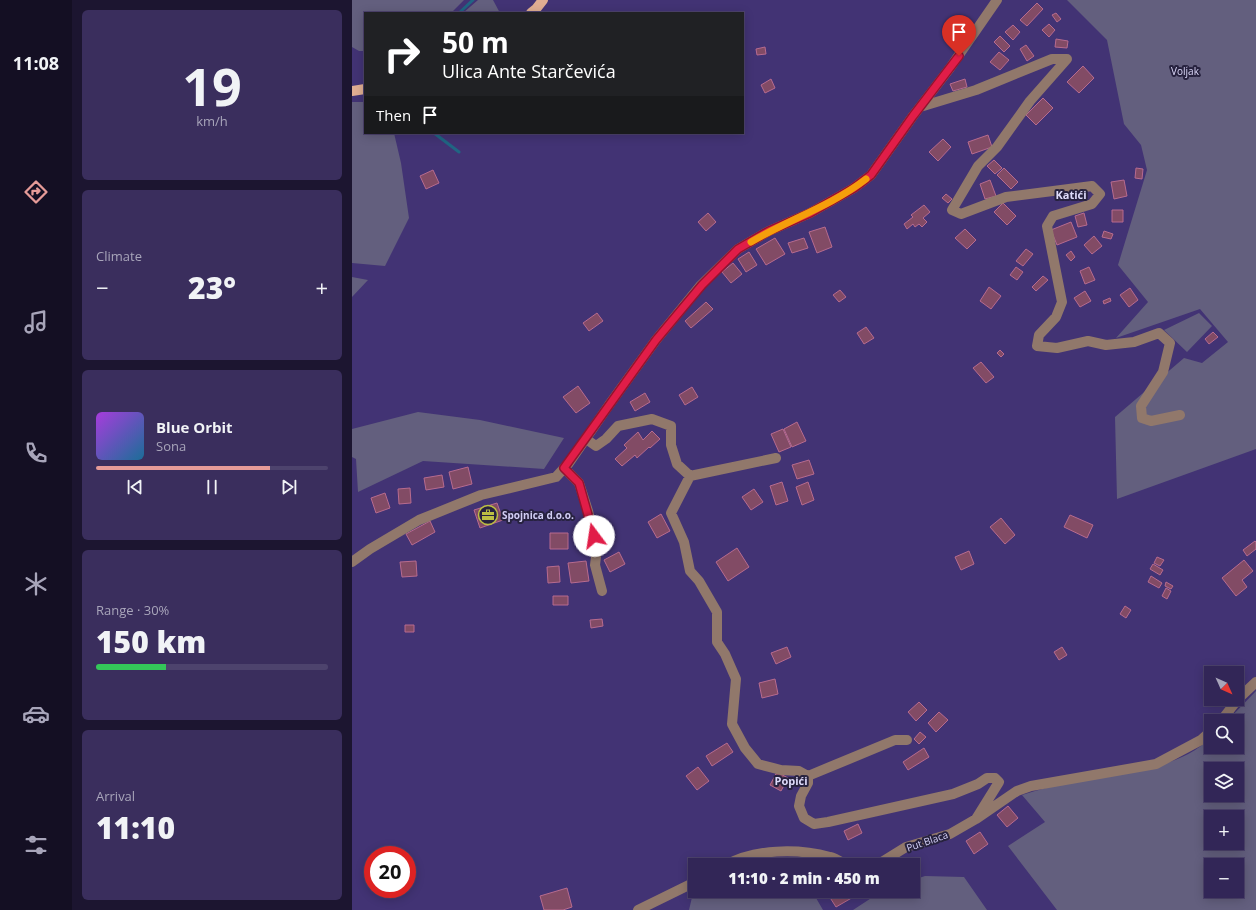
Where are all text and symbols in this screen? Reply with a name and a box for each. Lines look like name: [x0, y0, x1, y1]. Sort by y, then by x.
pin: [942, 15, 976, 56]
icon: arrive: [948, 21, 970, 43]
text: 50 m: [442, 23, 509, 61]
icon: right: [376, 28, 428, 80]
text: 19: [182, 50, 242, 121]
text: 11:08: [13, 51, 59, 75]
text: Ulica Ante Starčevića: [442, 59, 616, 83]
park label: Voljak: [1171, 64, 1200, 78]
icon: arrive: [419, 104, 441, 126]
text: Then: [376, 105, 411, 125]
text: km/h: [196, 112, 228, 130]
icon: directions: [22, 178, 50, 206]
district label: Katići: [1055, 187, 1087, 202]
text: Climate: [96, 247, 142, 265]
text: 23°: [188, 267, 236, 308]
text: −: [96, 272, 109, 302]
text: +: [315, 272, 328, 302]
icon: music: [22, 308, 50, 336]
text: Blue Orbit: [156, 417, 233, 437]
text: Sona: [156, 437, 186, 455]
icon: phone: [22, 439, 50, 467]
icon: previous: [124, 476, 146, 498]
icon: pause: [201, 476, 223, 498]
icon: next: [278, 476, 300, 498]
office icon: Spojnica d.o.o.: [477, 504, 499, 526]
place label: Spojnica d.o.o.: [502, 508, 574, 522]
position arrow: [573, 515, 615, 557]
icon: climate: [22, 570, 50, 598]
text: Range · 30%: [96, 601, 169, 619]
text: 150 km: [96, 621, 206, 662]
north arrow: [1204, 666, 1244, 706]
map controls: [1204, 666, 1244, 898]
icon: car: [22, 700, 50, 728]
button: search: [1204, 714, 1244, 754]
button: layers: [1204, 762, 1244, 802]
district label: Popići: [774, 773, 808, 788]
text: Arrival: [96, 787, 135, 805]
text: 11:10: [96, 807, 175, 848]
button: +: [1204, 810, 1244, 850]
street label: Put Blaca: [904, 827, 950, 855]
icon: filters: [22, 831, 50, 859]
speed limit sign: 20: [364, 846, 416, 898]
button: −: [1204, 858, 1244, 898]
text: 11:10 · 2 min · 450 m: [728, 868, 880, 888]

